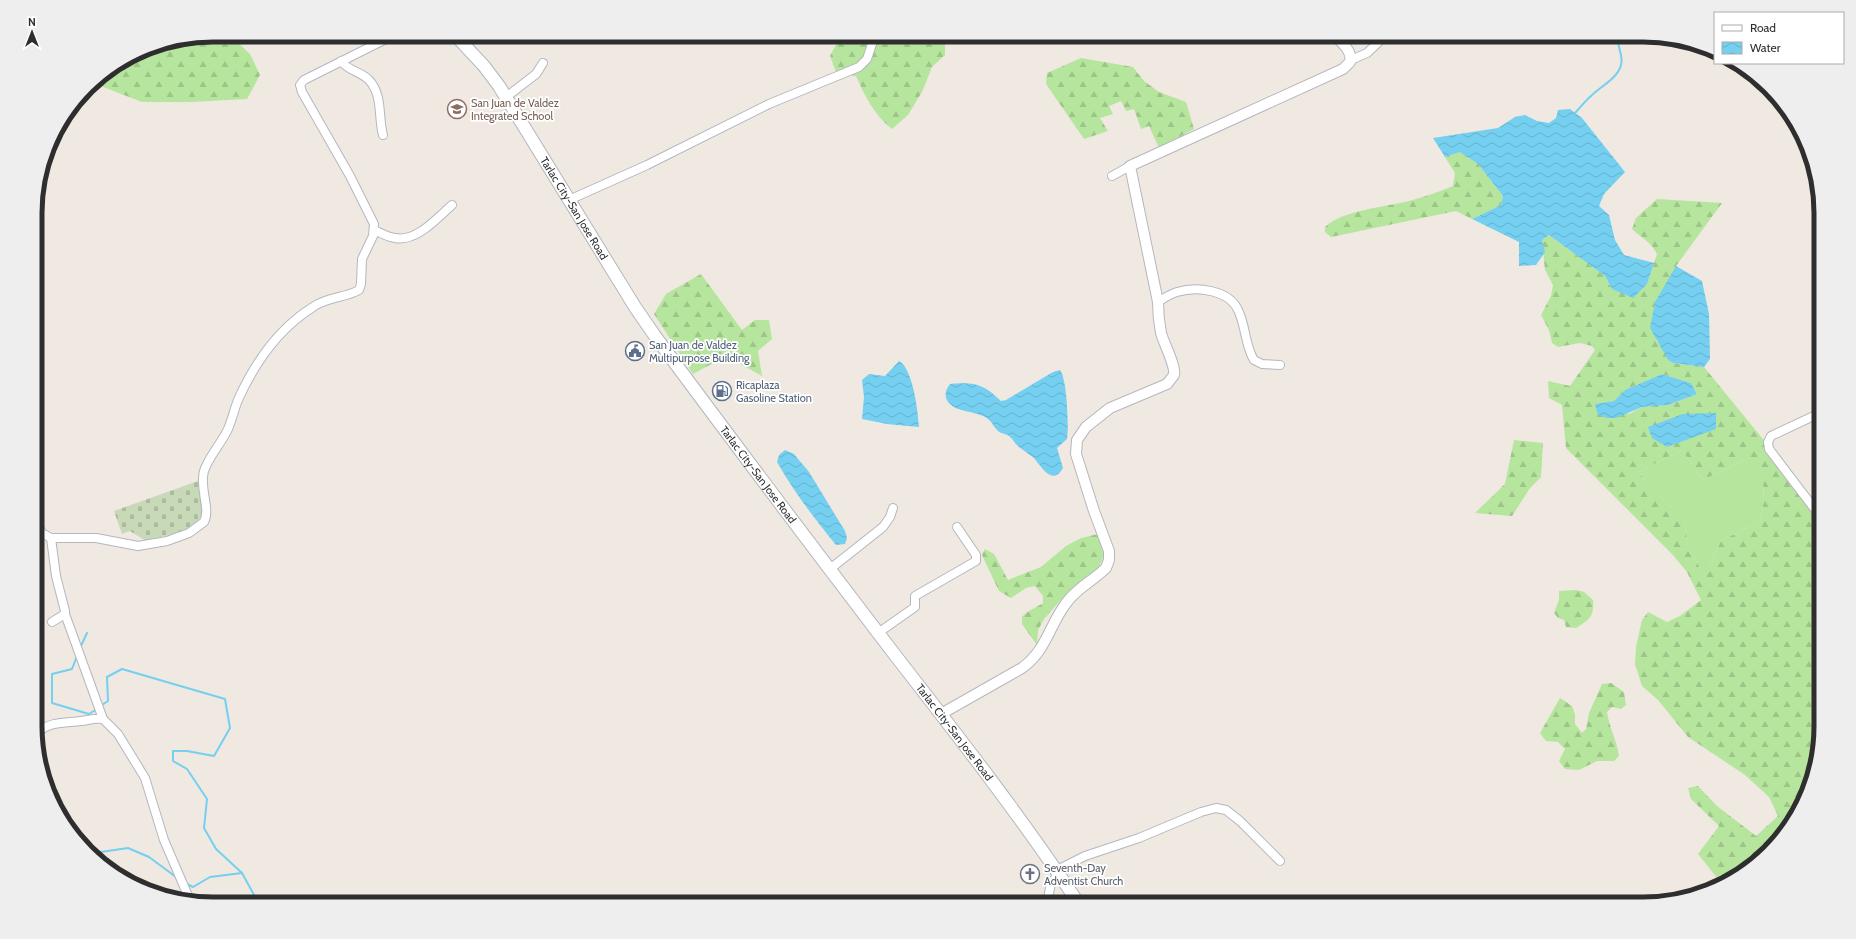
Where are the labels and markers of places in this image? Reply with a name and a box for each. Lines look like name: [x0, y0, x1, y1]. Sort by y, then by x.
place label: San Juan de Valdez Integrated School: [471, 96, 559, 123]
school or university icon: San Juan de Valdez Integrated School: [446, 98, 468, 120]
place label: San Juan de Valdez Multipurpose Building: [649, 338, 750, 365]
public building icon: San Juan de Valdez Multipurpose Building: [624, 340, 646, 362]
place label: Ricaplaza Gasoline Station: [736, 378, 812, 405]
fuel station icon: Ricaplaza Gasoline Station: [711, 380, 733, 402]
place label: Seventh-Day Adventist Church: [1044, 861, 1123, 888]
church icon: Seventh-Day Adventist Church: [1019, 863, 1041, 885]

